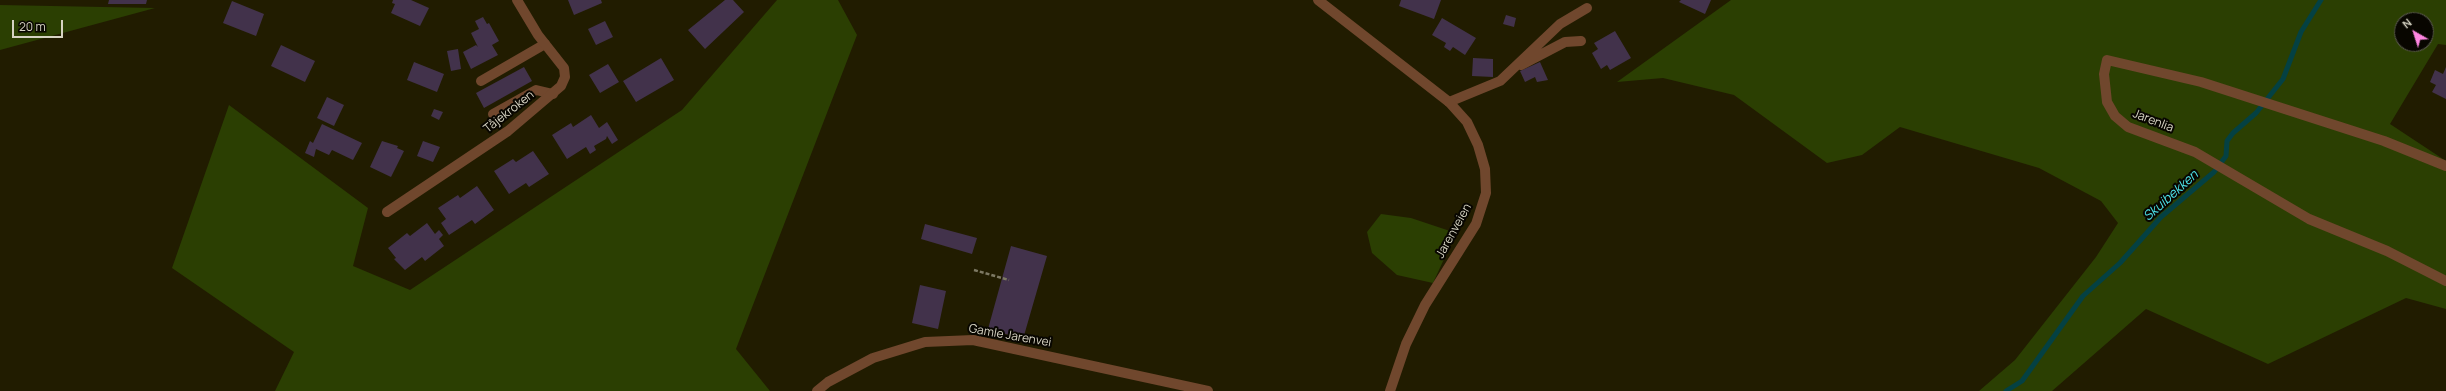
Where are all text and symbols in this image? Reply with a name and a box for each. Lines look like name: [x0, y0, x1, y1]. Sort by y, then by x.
scale bar: [14, 12, 65, 38]
north arrow: [2394, 12, 2434, 52]
text: N: [2399, 15, 2415, 31]
text: 20 m: [19, 18, 46, 35]
street label: Tåjekroken: [481, 88, 537, 136]
street label: Jarenlia: [2131, 107, 2175, 135]
water label: Skuibekken: [2140, 167, 2202, 225]
street label: Jarenveien: [1433, 201, 1475, 261]
street label: Gamle Jarenvei: [968, 322, 1052, 350]

